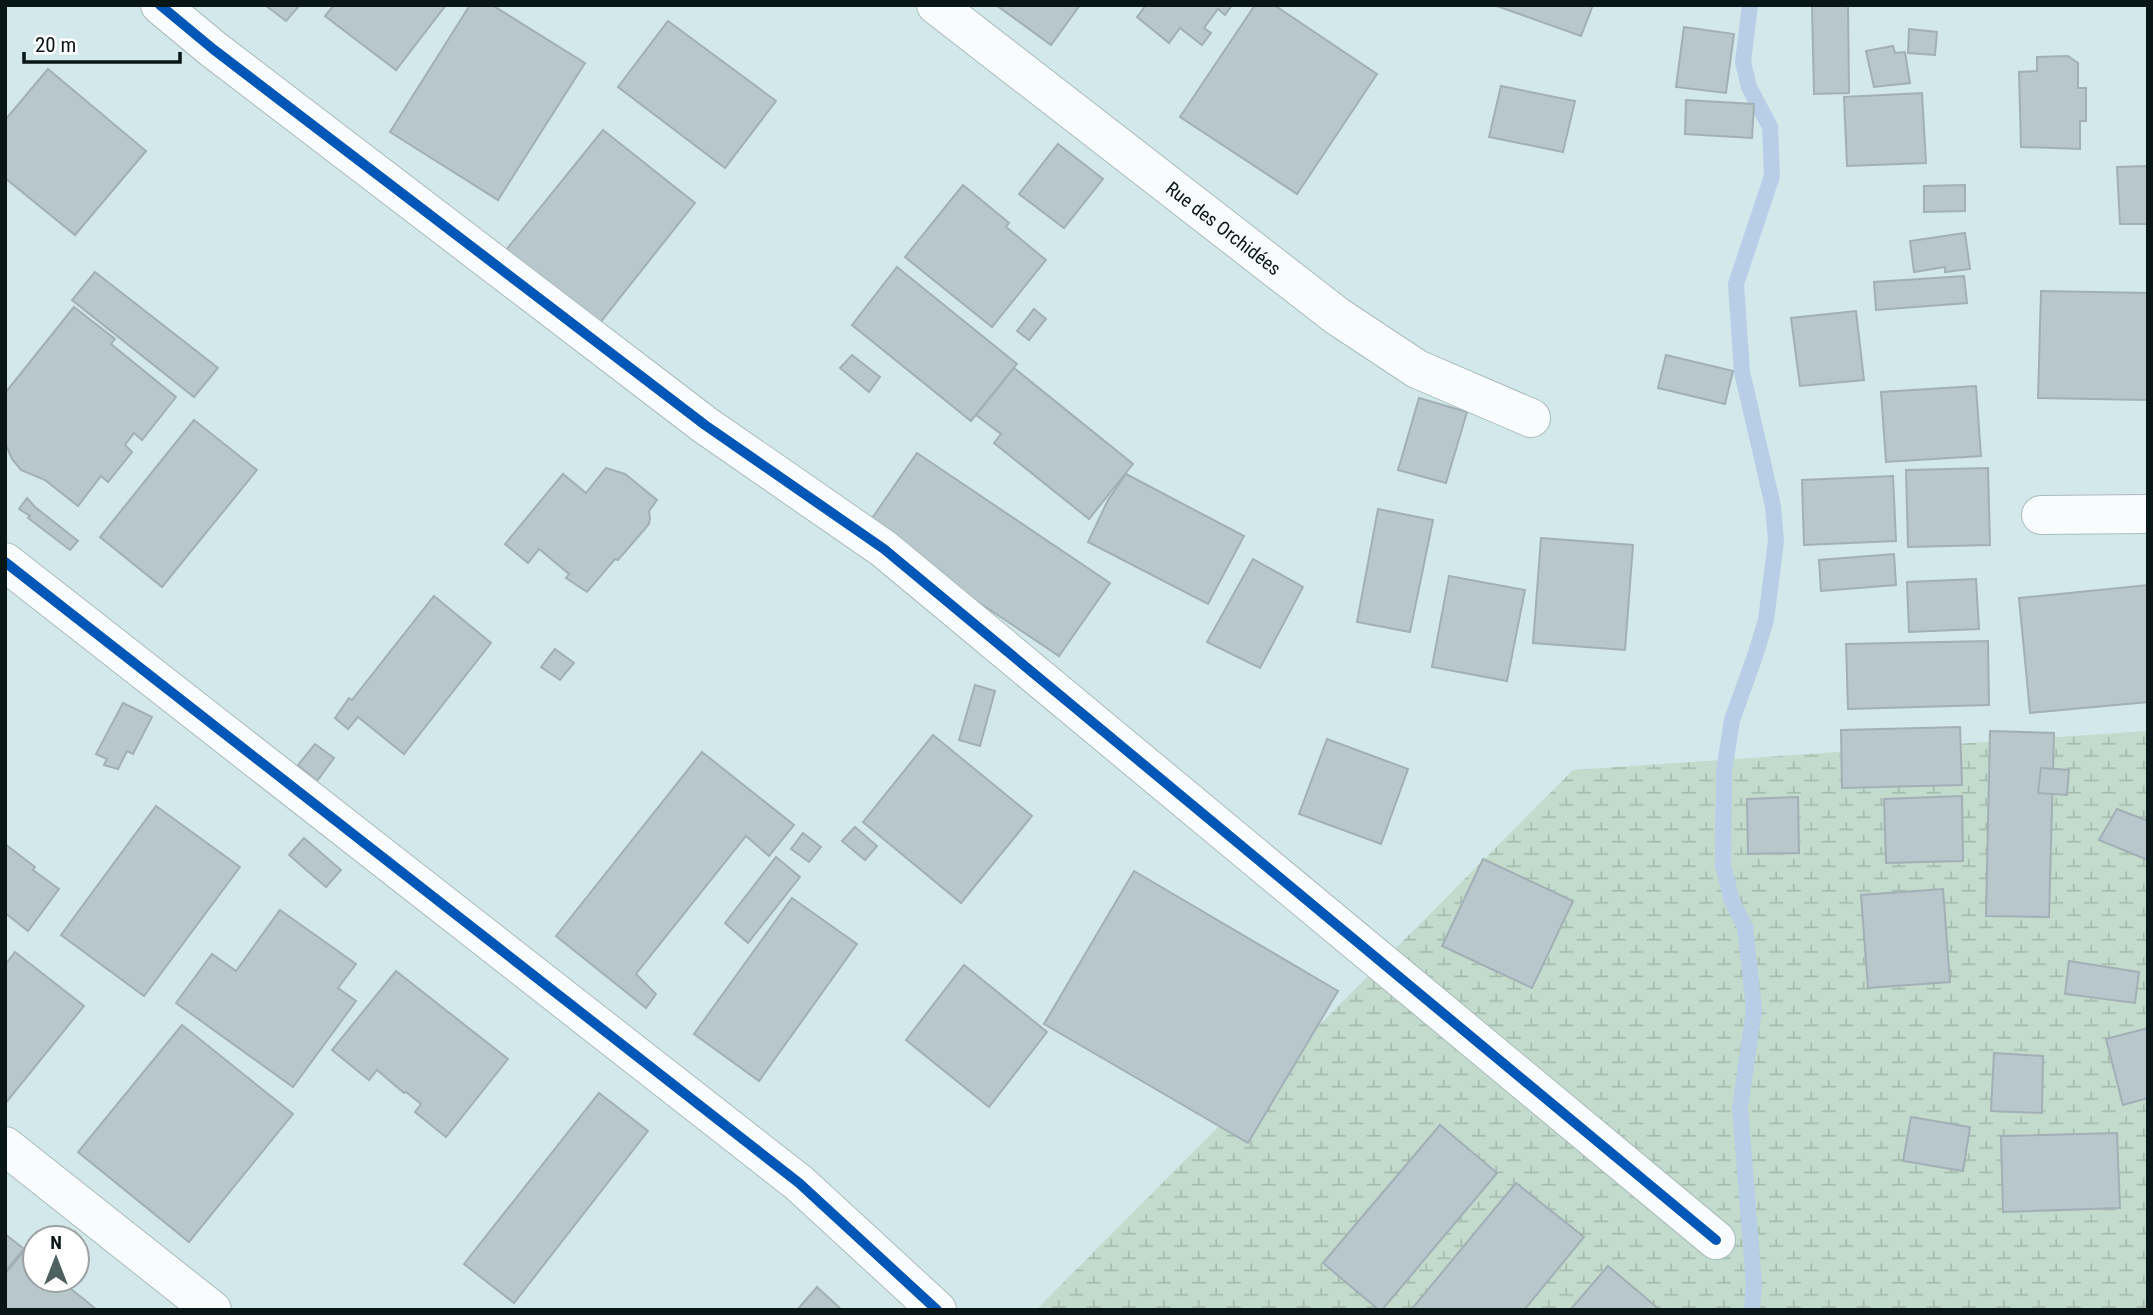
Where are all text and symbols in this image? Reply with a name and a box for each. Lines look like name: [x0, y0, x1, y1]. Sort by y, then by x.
scale bar: [24, 21, 180, 65]
text: 20 m: [35, 33, 76, 57]
street label: Rue des Orchidées: [1161, 177, 1285, 280]
north arrow: [21, 1224, 91, 1294]
text: N: [50, 1231, 62, 1254]

